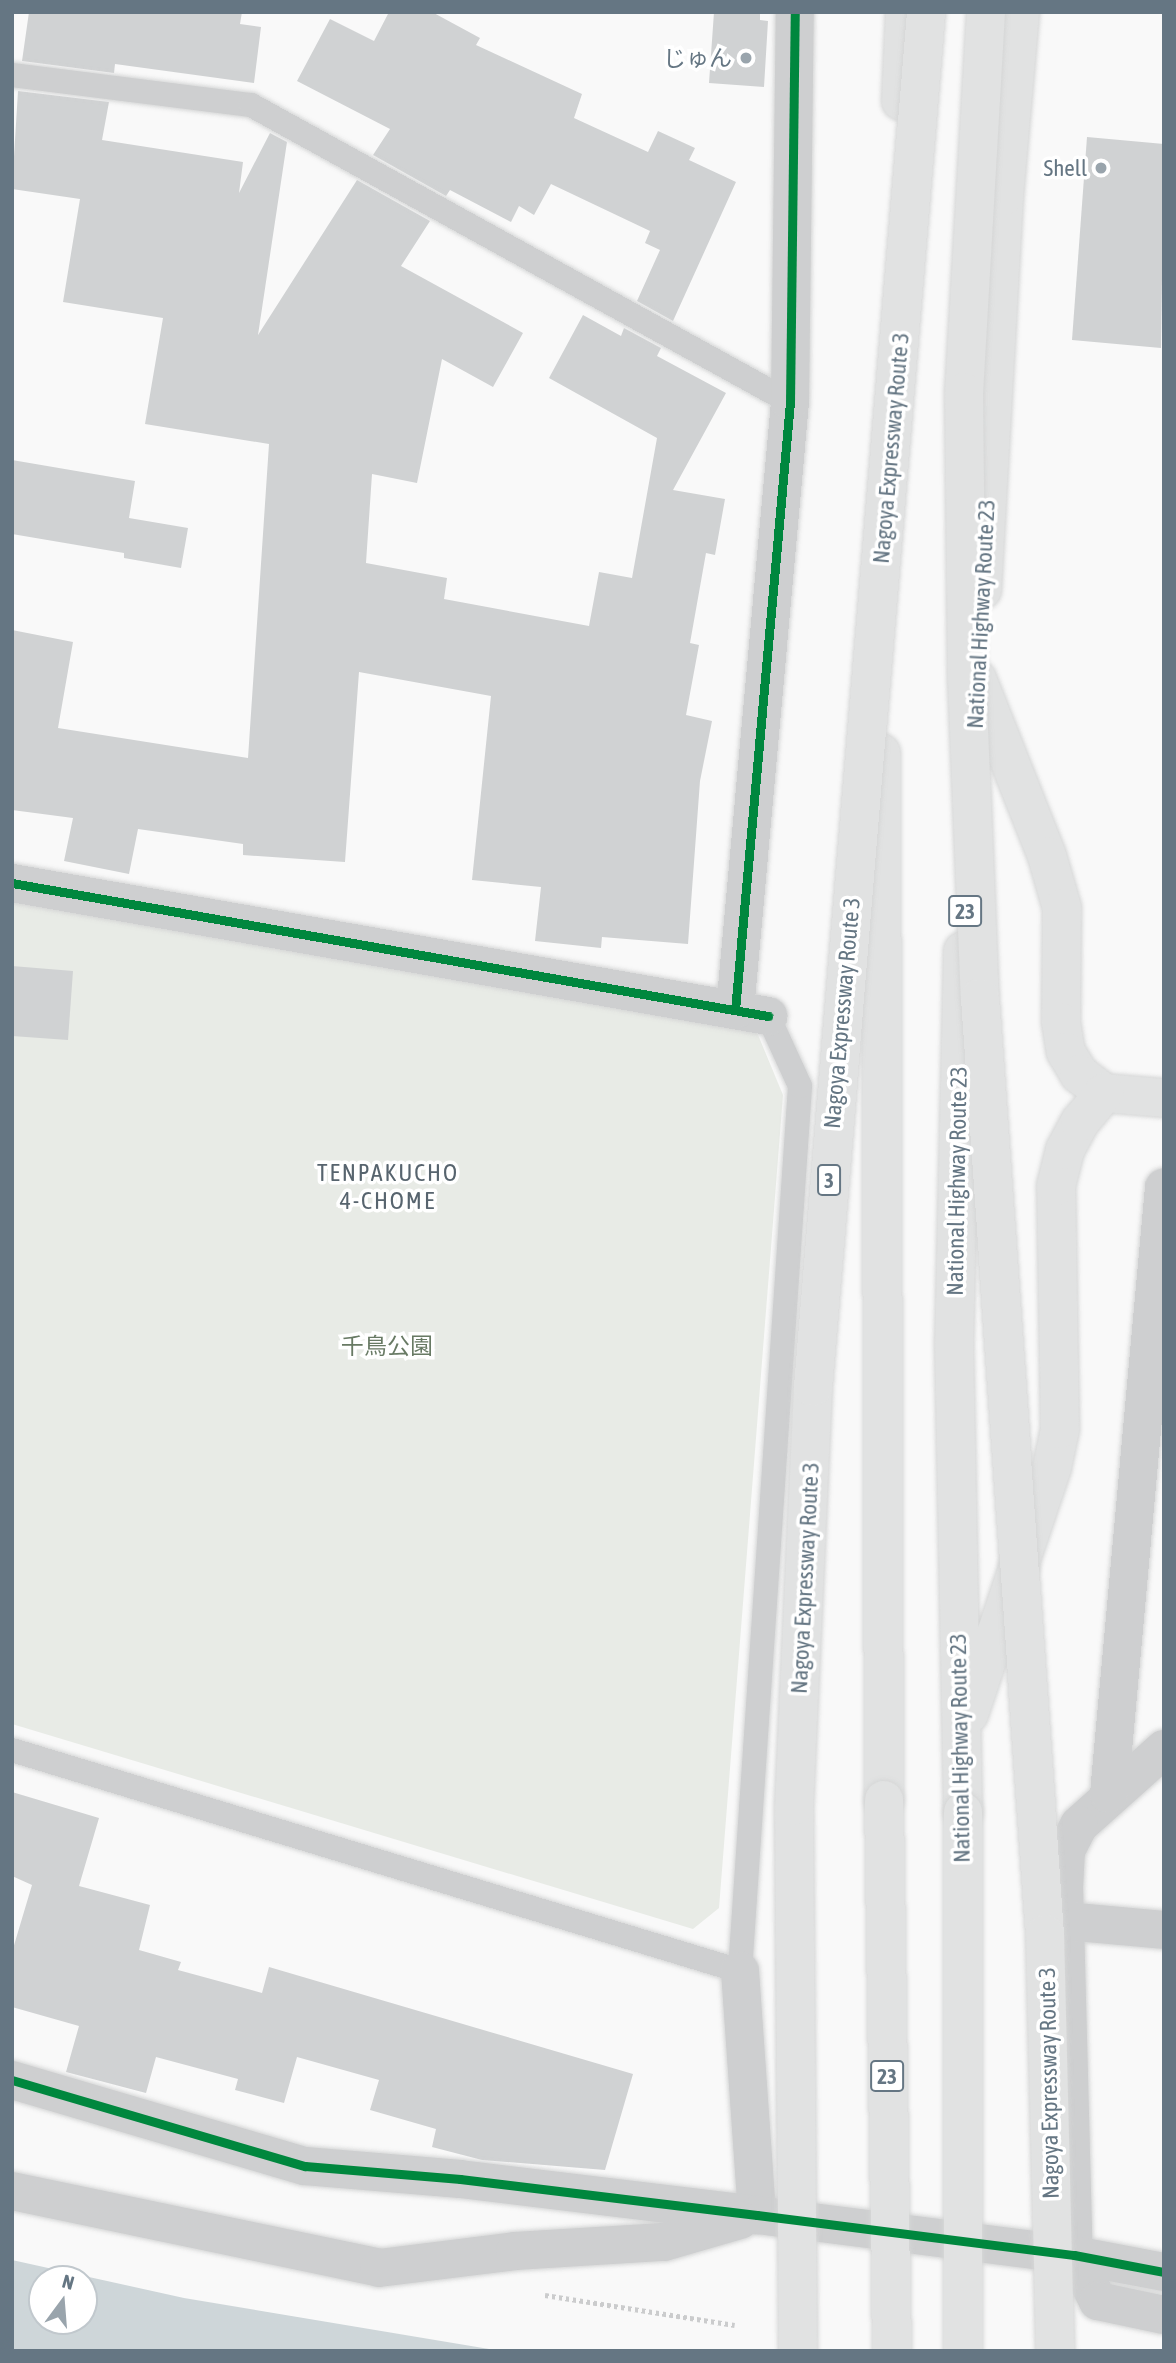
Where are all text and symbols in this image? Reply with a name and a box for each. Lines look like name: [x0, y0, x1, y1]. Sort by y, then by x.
place label: じゅん: [663, 44, 732, 72]
marker: じゅん: [738, 50, 754, 66]
place label: Shell: [1044, 154, 1087, 182]
marker: Shell: [1093, 160, 1109, 176]
street label: Nagoya Expressway Route 3: [867, 331, 915, 565]
street label: National Highway Route 23: [961, 499, 1001, 729]
road number: 23: [948, 894, 982, 928]
street label: Nagoya Expressway Route 3: [818, 896, 866, 1130]
street label: National Highway Route 23: [941, 1066, 973, 1296]
district label: TENPAKUCHO 4-CHOME: [318, 1159, 458, 1215]
road number: 3: [817, 1162, 841, 1198]
park label: 千鳥公園: [341, 1332, 433, 1360]
street label: Nagoya Expressway Route 3: [785, 1462, 825, 1694]
street label: National Highway Route 23: [944, 1633, 976, 1863]
street label: Nagoya Expressway Route 3: [1033, 1967, 1065, 2199]
road number: 23: [870, 2058, 904, 2094]
north arrow: [28, 2265, 98, 2335]
text: N: [60, 2270, 77, 2294]

